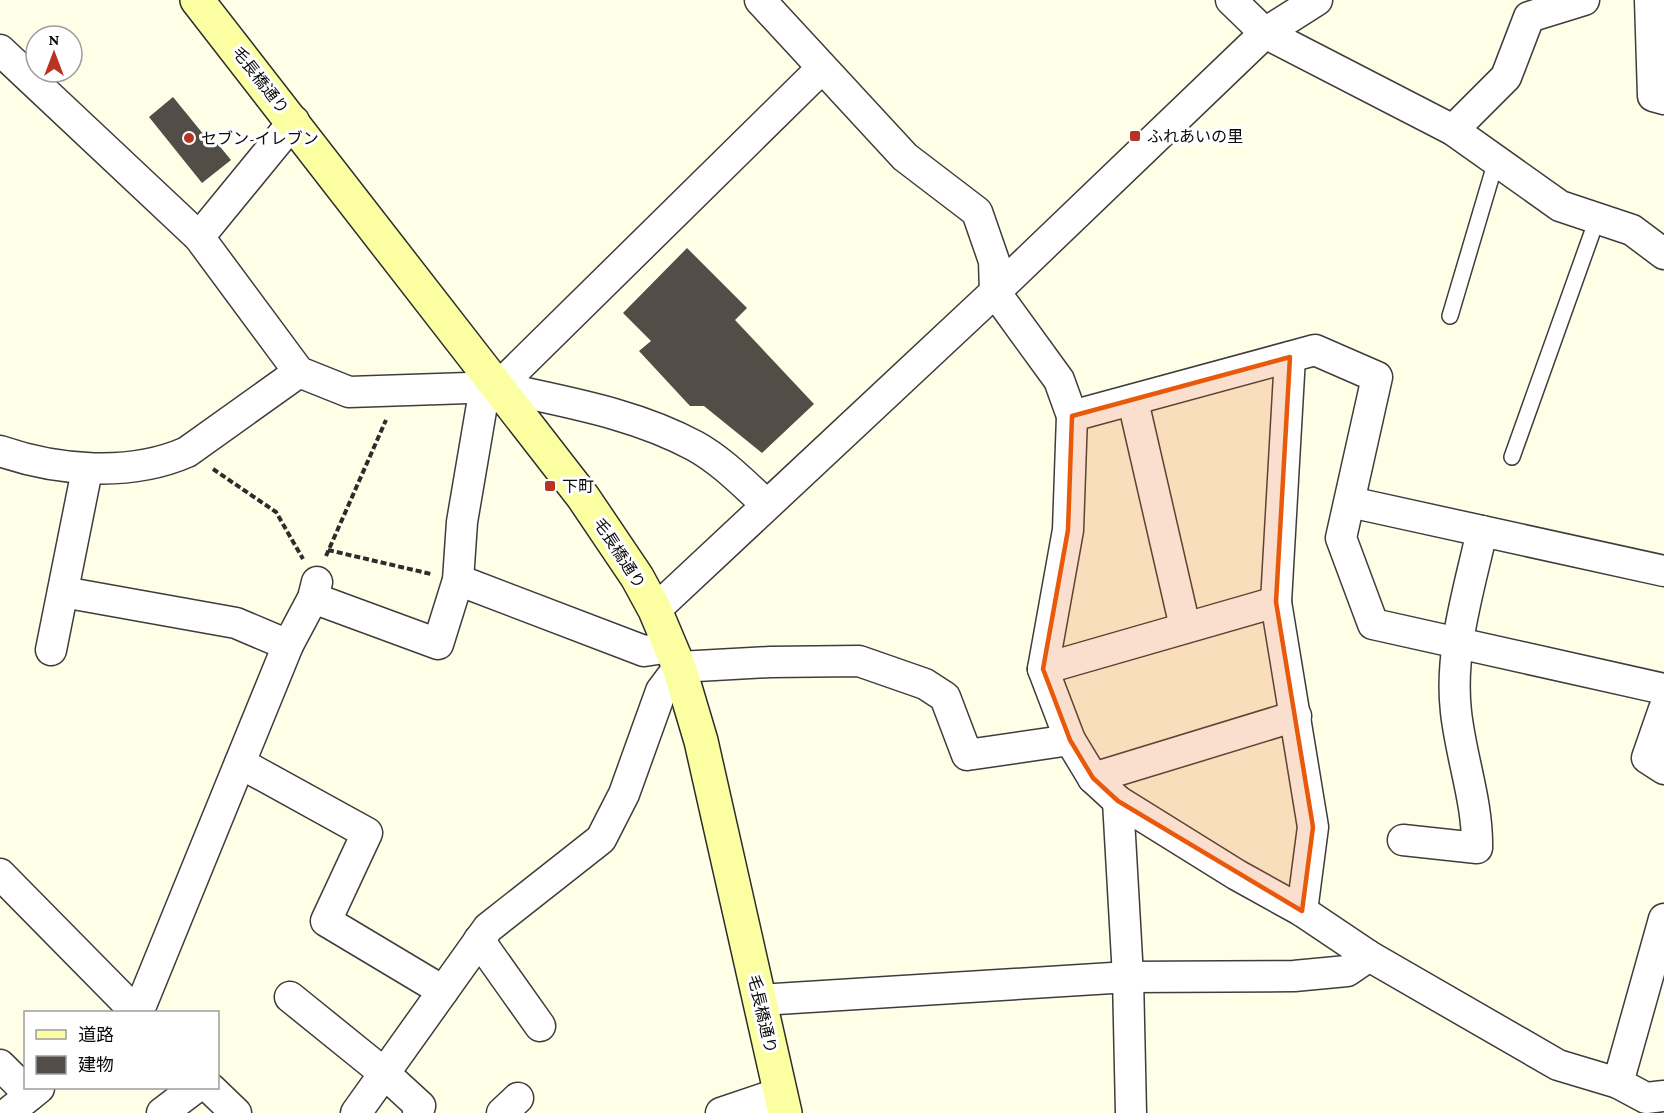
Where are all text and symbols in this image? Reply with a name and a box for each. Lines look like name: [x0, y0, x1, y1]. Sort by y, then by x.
north arrow: [24, 24, 84, 84]
text: N: [49, 31, 60, 48]
street label: 毛長橋通り: [229, 44, 292, 117]
place label: ふれあいの里: [1147, 128, 1243, 145]
marker: ふれあいの里: [1128, 129, 1142, 143]
place label: セブン-イレブン: [201, 130, 319, 147]
marker: セブン-イレブン: [182, 131, 196, 145]
place label: 下町: [562, 478, 594, 495]
marker: 下町: [543, 479, 557, 493]
street label: 毛長橋通り: [591, 515, 648, 591]
street label: 毛長橋通り: [745, 973, 780, 1055]
legend: [24, 1011, 219, 1089]
text: 道路: [78, 1025, 114, 1045]
text: 建物: [78, 1055, 114, 1075]

